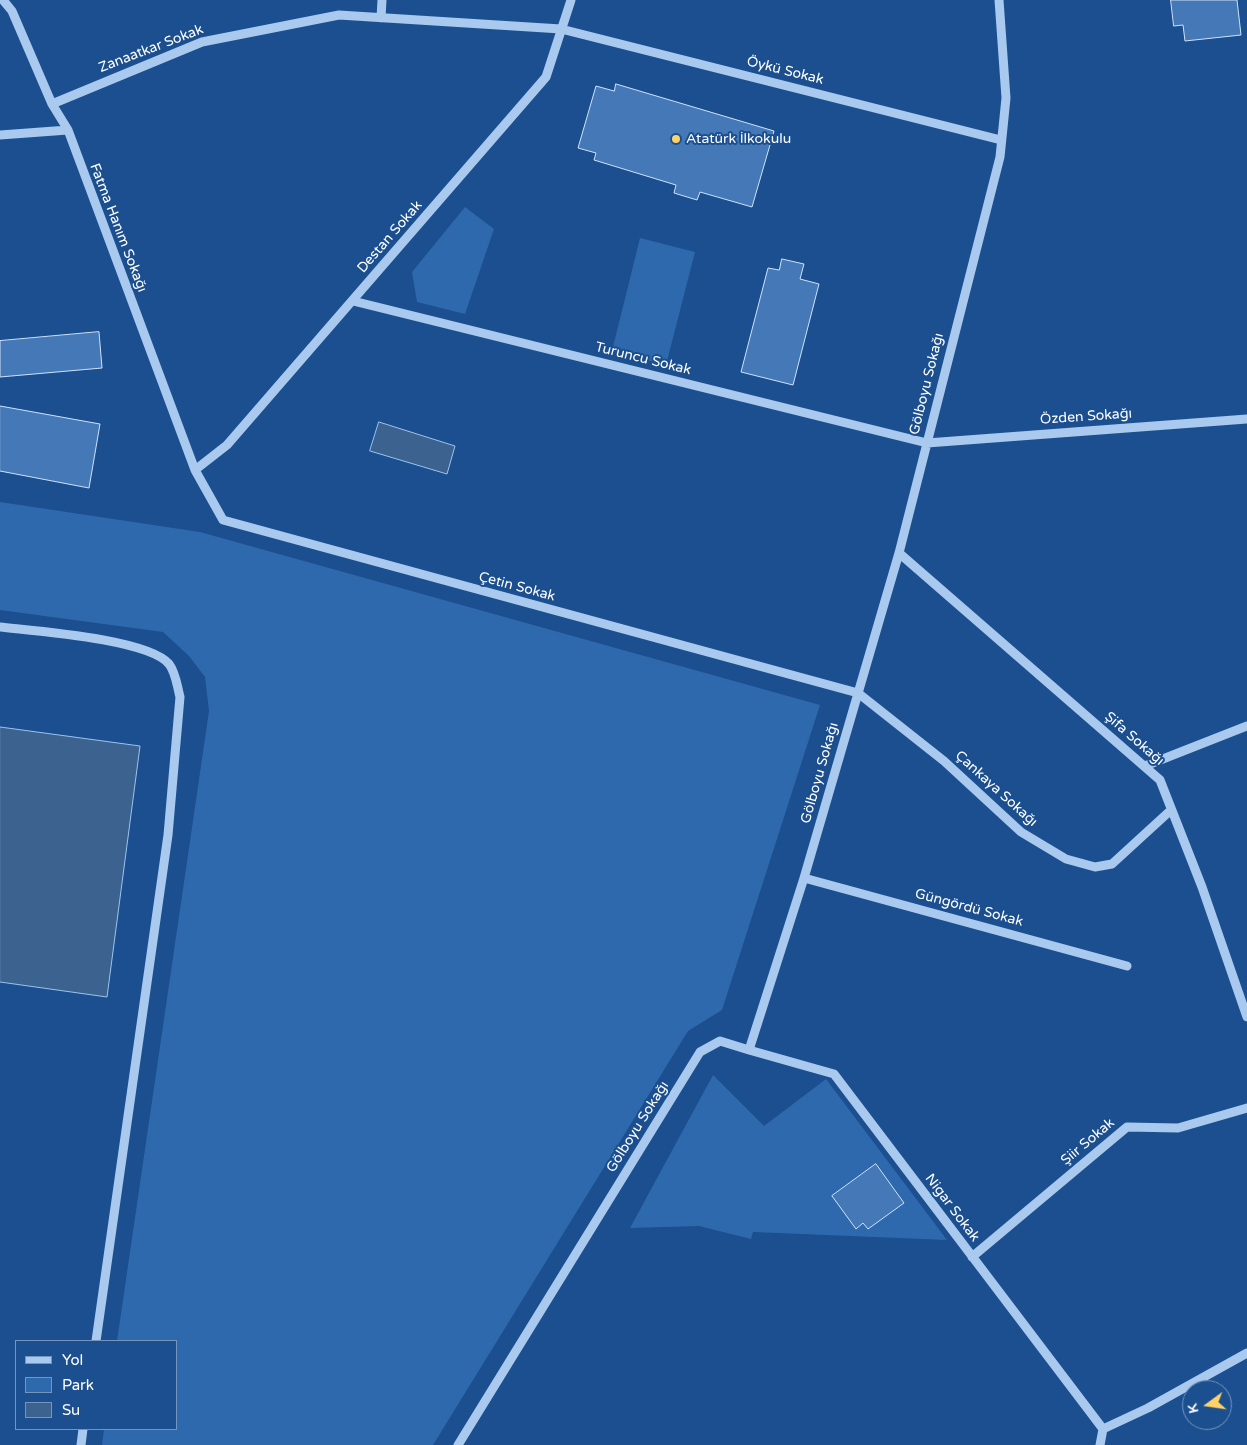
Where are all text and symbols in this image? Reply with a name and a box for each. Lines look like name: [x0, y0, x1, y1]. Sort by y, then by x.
street label: Zanaatkar Sokak: [96, 21, 206, 77]
street label: Öykü Sokak: [745, 53, 825, 89]
place label: Atatürk İlkokulu: [686, 131, 791, 147]
marker: Atatürk İlkokulu: [670, 133, 682, 145]
street label: Fatma Hanım Sokağı: [86, 161, 150, 295]
street label: Destan Sokak: [354, 197, 426, 277]
street label: Gölboyu Sokağı: [906, 331, 948, 437]
street label: Turuncu Sokak: [593, 339, 693, 379]
street label: Özden Sokağı: [1039, 405, 1133, 429]
street label: Çetin Sokak: [477, 569, 557, 605]
street label: Şifa Sokağı: [1101, 709, 1167, 769]
street label: Gölboyu Sokağı: [798, 721, 842, 825]
street label: Çankaya Sokağı: [951, 748, 1041, 830]
street label: Güngördü Sokak: [913, 885, 1025, 931]
street label: Gölboyu Sokağı: [603, 1078, 673, 1176]
street label: Şiir Sokak: [1058, 1115, 1118, 1169]
street label: Nigar Sokak: [921, 1171, 983, 1245]
legend: [15, 1340, 178, 1430]
text: Yol: [62, 1351, 83, 1369]
text: Park: [62, 1376, 94, 1394]
north arrow: [1182, 1380, 1232, 1430]
text: Su: [62, 1401, 80, 1419]
text: K: [1184, 1402, 1202, 1415]

